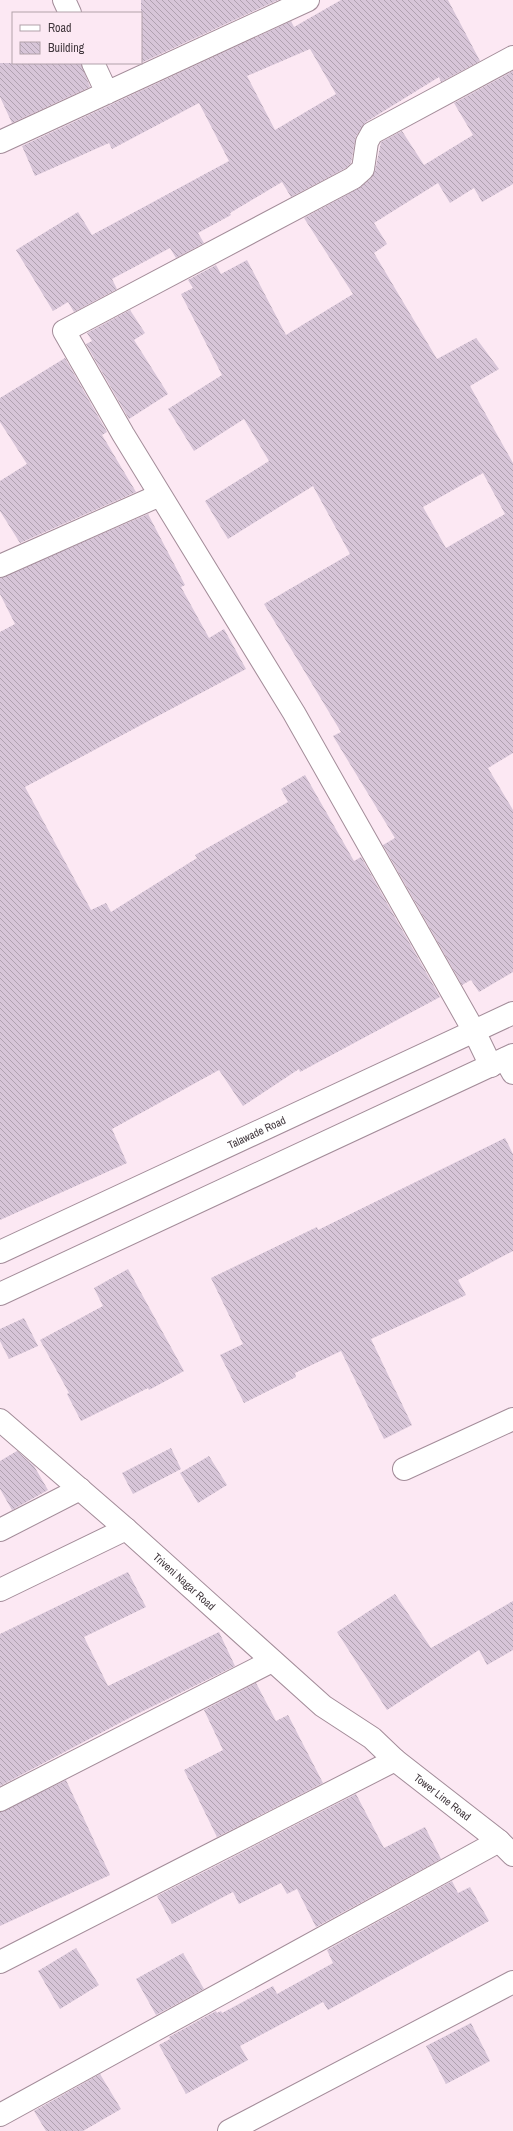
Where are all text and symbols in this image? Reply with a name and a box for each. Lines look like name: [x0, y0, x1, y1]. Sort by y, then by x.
legend: [12, 12, 142, 64]
text: Road: [48, 20, 72, 36]
text: Building: [48, 40, 85, 56]
street label: Talawade Road: [225, 1113, 288, 1152]
street label: Triveni Nagar Road: [150, 1550, 218, 1613]
street label: Tower Line Road: [411, 1770, 474, 1824]

